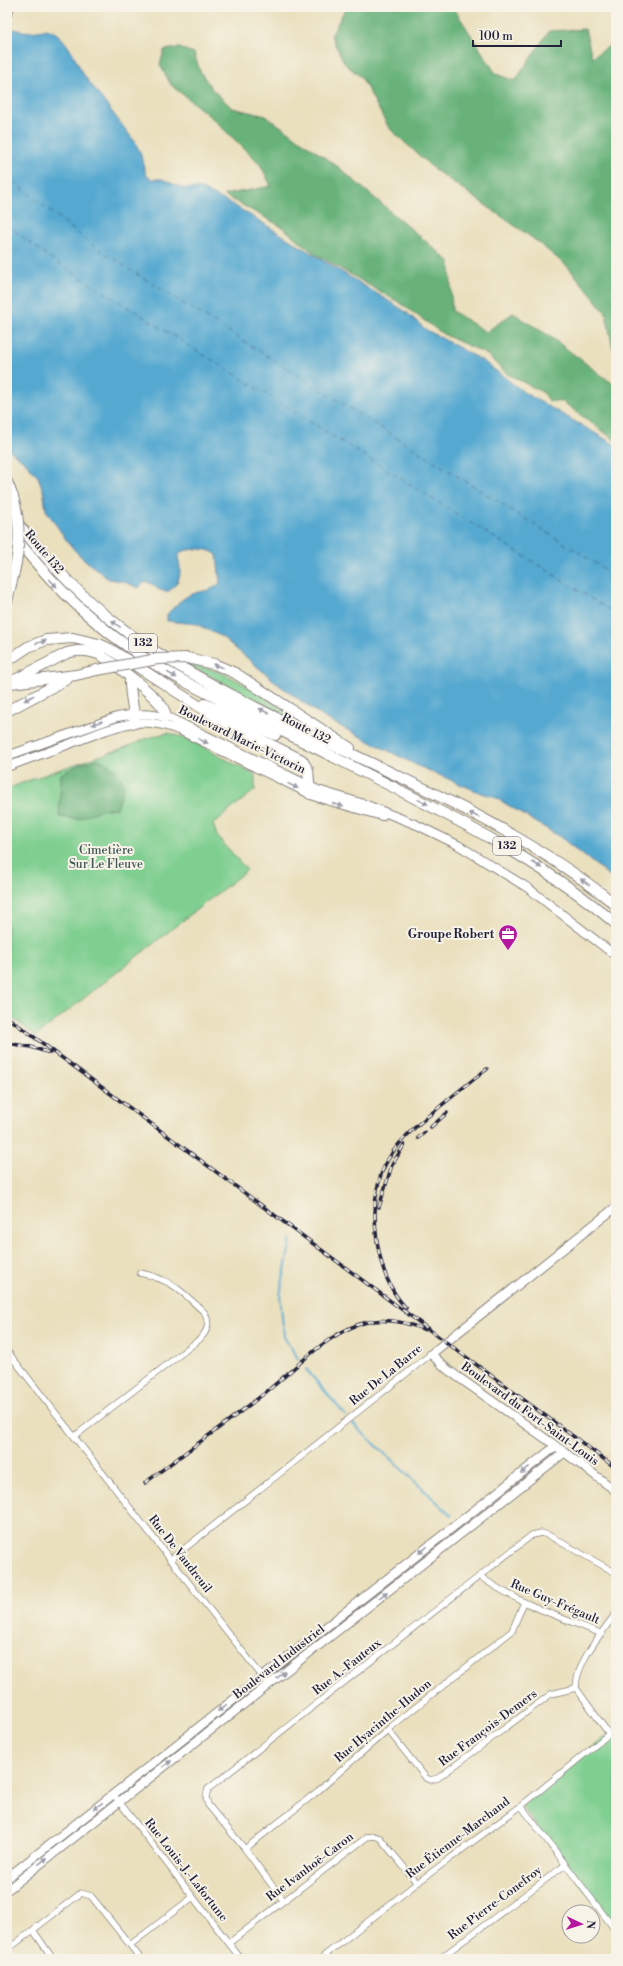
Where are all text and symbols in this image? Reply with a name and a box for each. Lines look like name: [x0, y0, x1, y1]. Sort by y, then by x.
scale bar: [473, 22, 561, 48]
text: 100 m: [479, 29, 513, 44]
street label: Route 132: [21, 527, 67, 577]
one-way arrow: [48, 578, 58, 588]
one-way arrow: [110, 619, 121, 628]
road number: 132: [129, 634, 157, 652]
one-way arrow: [35, 639, 47, 645]
one-way arrow: [212, 662, 224, 668]
one-way arrow: [166, 672, 178, 678]
one-way arrow: [23, 695, 35, 702]
street label: Boulevard Marie-Victorin: [175, 702, 308, 777]
one-way arrow: [258, 708, 269, 715]
street label: Route 132: [279, 710, 333, 748]
one-way arrow: [90, 720, 102, 726]
one-way arrow: [197, 738, 208, 744]
one-way arrow: [287, 783, 299, 789]
one-way arrow: [417, 799, 429, 805]
one-way arrow: [332, 802, 345, 808]
one-way arrow: [468, 811, 480, 818]
road number: 132: [493, 837, 521, 855]
park label: Cimetière Sur Le Fleuve: [69, 843, 143, 872]
one-way arrow: [532, 861, 542, 869]
one-way arrow: [580, 878, 590, 886]
office icon: Groupe Robert: [497, 923, 519, 951]
place label: Groupe Robert: [408, 927, 495, 942]
street label: Rue De La Barre: [347, 1341, 425, 1409]
street label: Boulevard du Fort-Saint-Louis: [457, 1358, 602, 1469]
one-way arrow: [520, 1465, 531, 1474]
street label: Rue De Vaudreuil: [145, 1512, 215, 1596]
one-way arrow: [418, 1546, 429, 1555]
street label: Rue Guy-Frégault: [508, 1576, 603, 1628]
one-way arrow: [377, 1591, 388, 1599]
street label: Boulevard Industriel: [229, 1621, 328, 1703]
street label: Rue A.-Fauteux: [310, 1635, 385, 1698]
one-way arrow: [275, 1671, 286, 1680]
street label: Rue Hyacinthe-Hudon: [332, 1676, 434, 1766]
street label: Rue François-Demers: [436, 1686, 540, 1770]
one-way arrow: [217, 1704, 228, 1713]
one-way arrow: [162, 1760, 173, 1768]
street label: Rue Étienne-Marchand: [402, 1792, 513, 1882]
one-way arrow: [92, 1802, 103, 1811]
street label: Rue Louis-J.-Lafortune: [141, 1816, 231, 1924]
street label: Rue Ivanhoë-Caron: [263, 1829, 357, 1905]
one-way arrow: [37, 1857, 48, 1866]
street label: Rue Pierre-Conefroy: [445, 1863, 545, 1943]
north arrow: [561, 1904, 601, 1944]
text: N: [583, 1920, 597, 1930]

